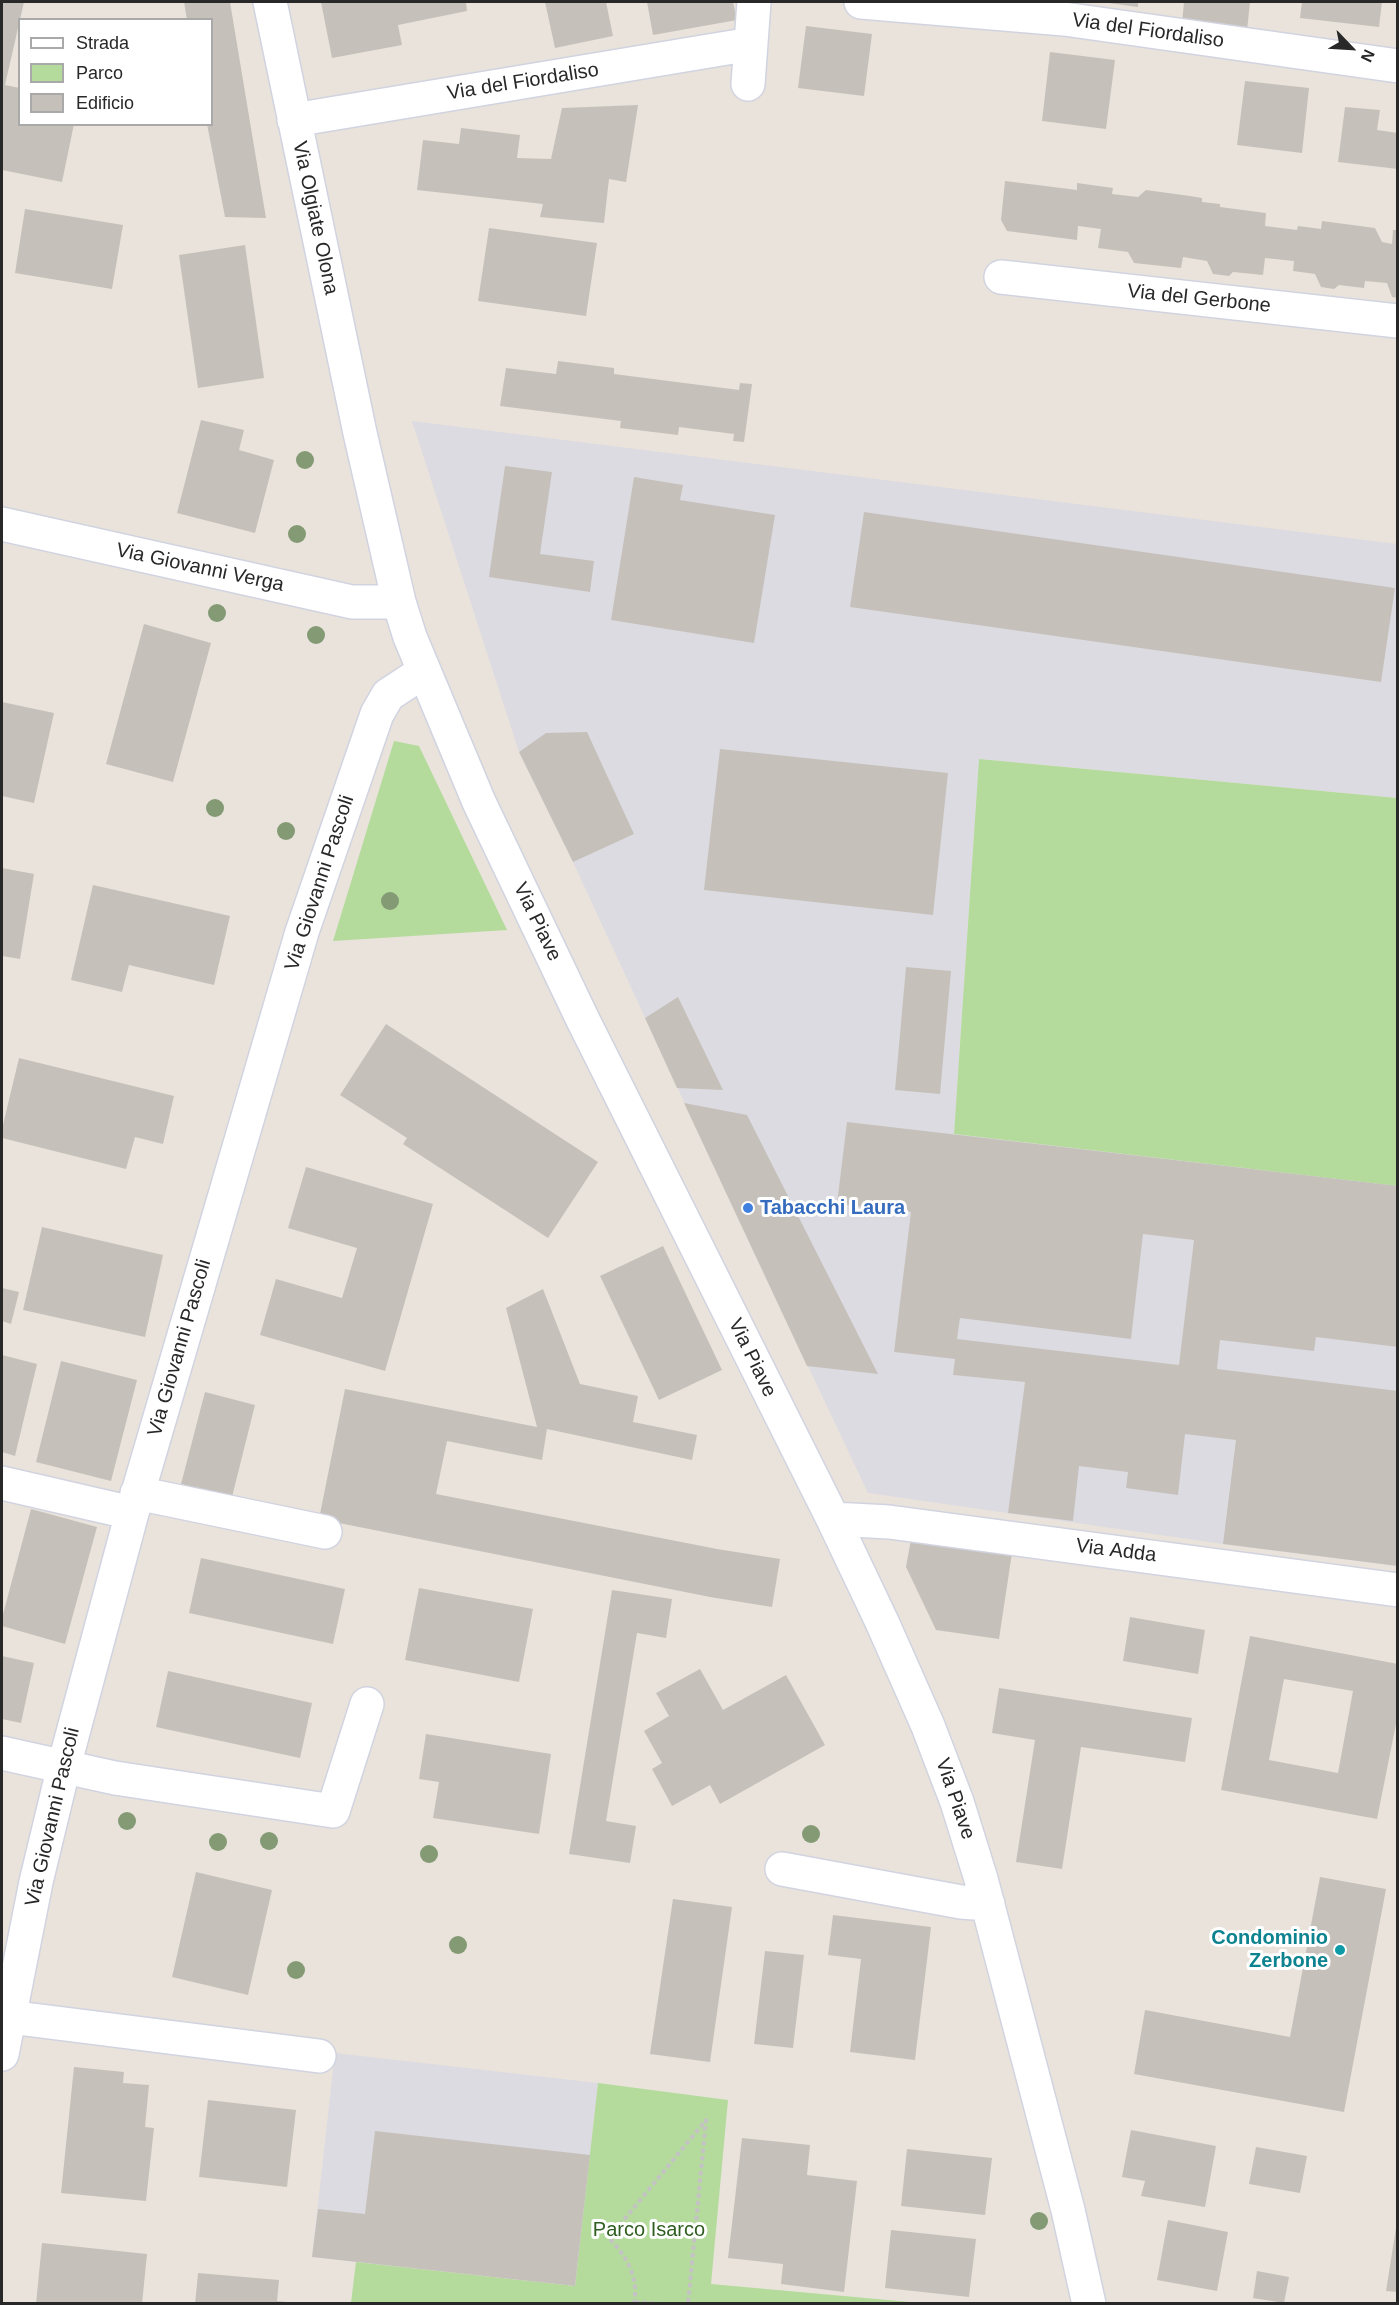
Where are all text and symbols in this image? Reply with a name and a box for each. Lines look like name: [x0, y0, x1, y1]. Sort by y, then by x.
street label: Via del Fiordaliso: [1071, 8, 1225, 54]
legend: [18, 18, 213, 126]
north arrow: [1321, 18, 1381, 78]
text: Strada: [76, 33, 129, 53]
text: N: [1358, 47, 1378, 65]
street label: Via del Fiordaliso: [446, 58, 600, 106]
text: Parco: [76, 63, 123, 83]
text: Edificio: [76, 93, 134, 113]
street label: Via Olgiate Olona: [287, 139, 343, 297]
street label: Via del Gerbone: [1126, 280, 1272, 318]
street label: Via Giovanni Verga: [114, 539, 286, 597]
street label: Via Giovanni Pascoli: [280, 792, 360, 974]
street label: Via Piave: [508, 879, 566, 965]
place label: Tabacchi Laura: [760, 1196, 905, 1220]
marker: Tabacchi Laura: [741, 1201, 755, 1215]
street label: Via Giovanni Pascoli: [143, 1257, 217, 1439]
street label: Via Piave: [723, 1315, 781, 1401]
street label: Via Adda: [1074, 1534, 1158, 1568]
street label: Via Giovanni Pascoli: [21, 1725, 85, 1909]
street label: Via Piave: [930, 1755, 980, 1843]
place label: Condominio Zerbone: [1211, 1926, 1328, 1973]
marker: Condominio Zerbone: [1333, 1943, 1347, 1957]
park label: Parco Isarco: [593, 2218, 705, 2242]

